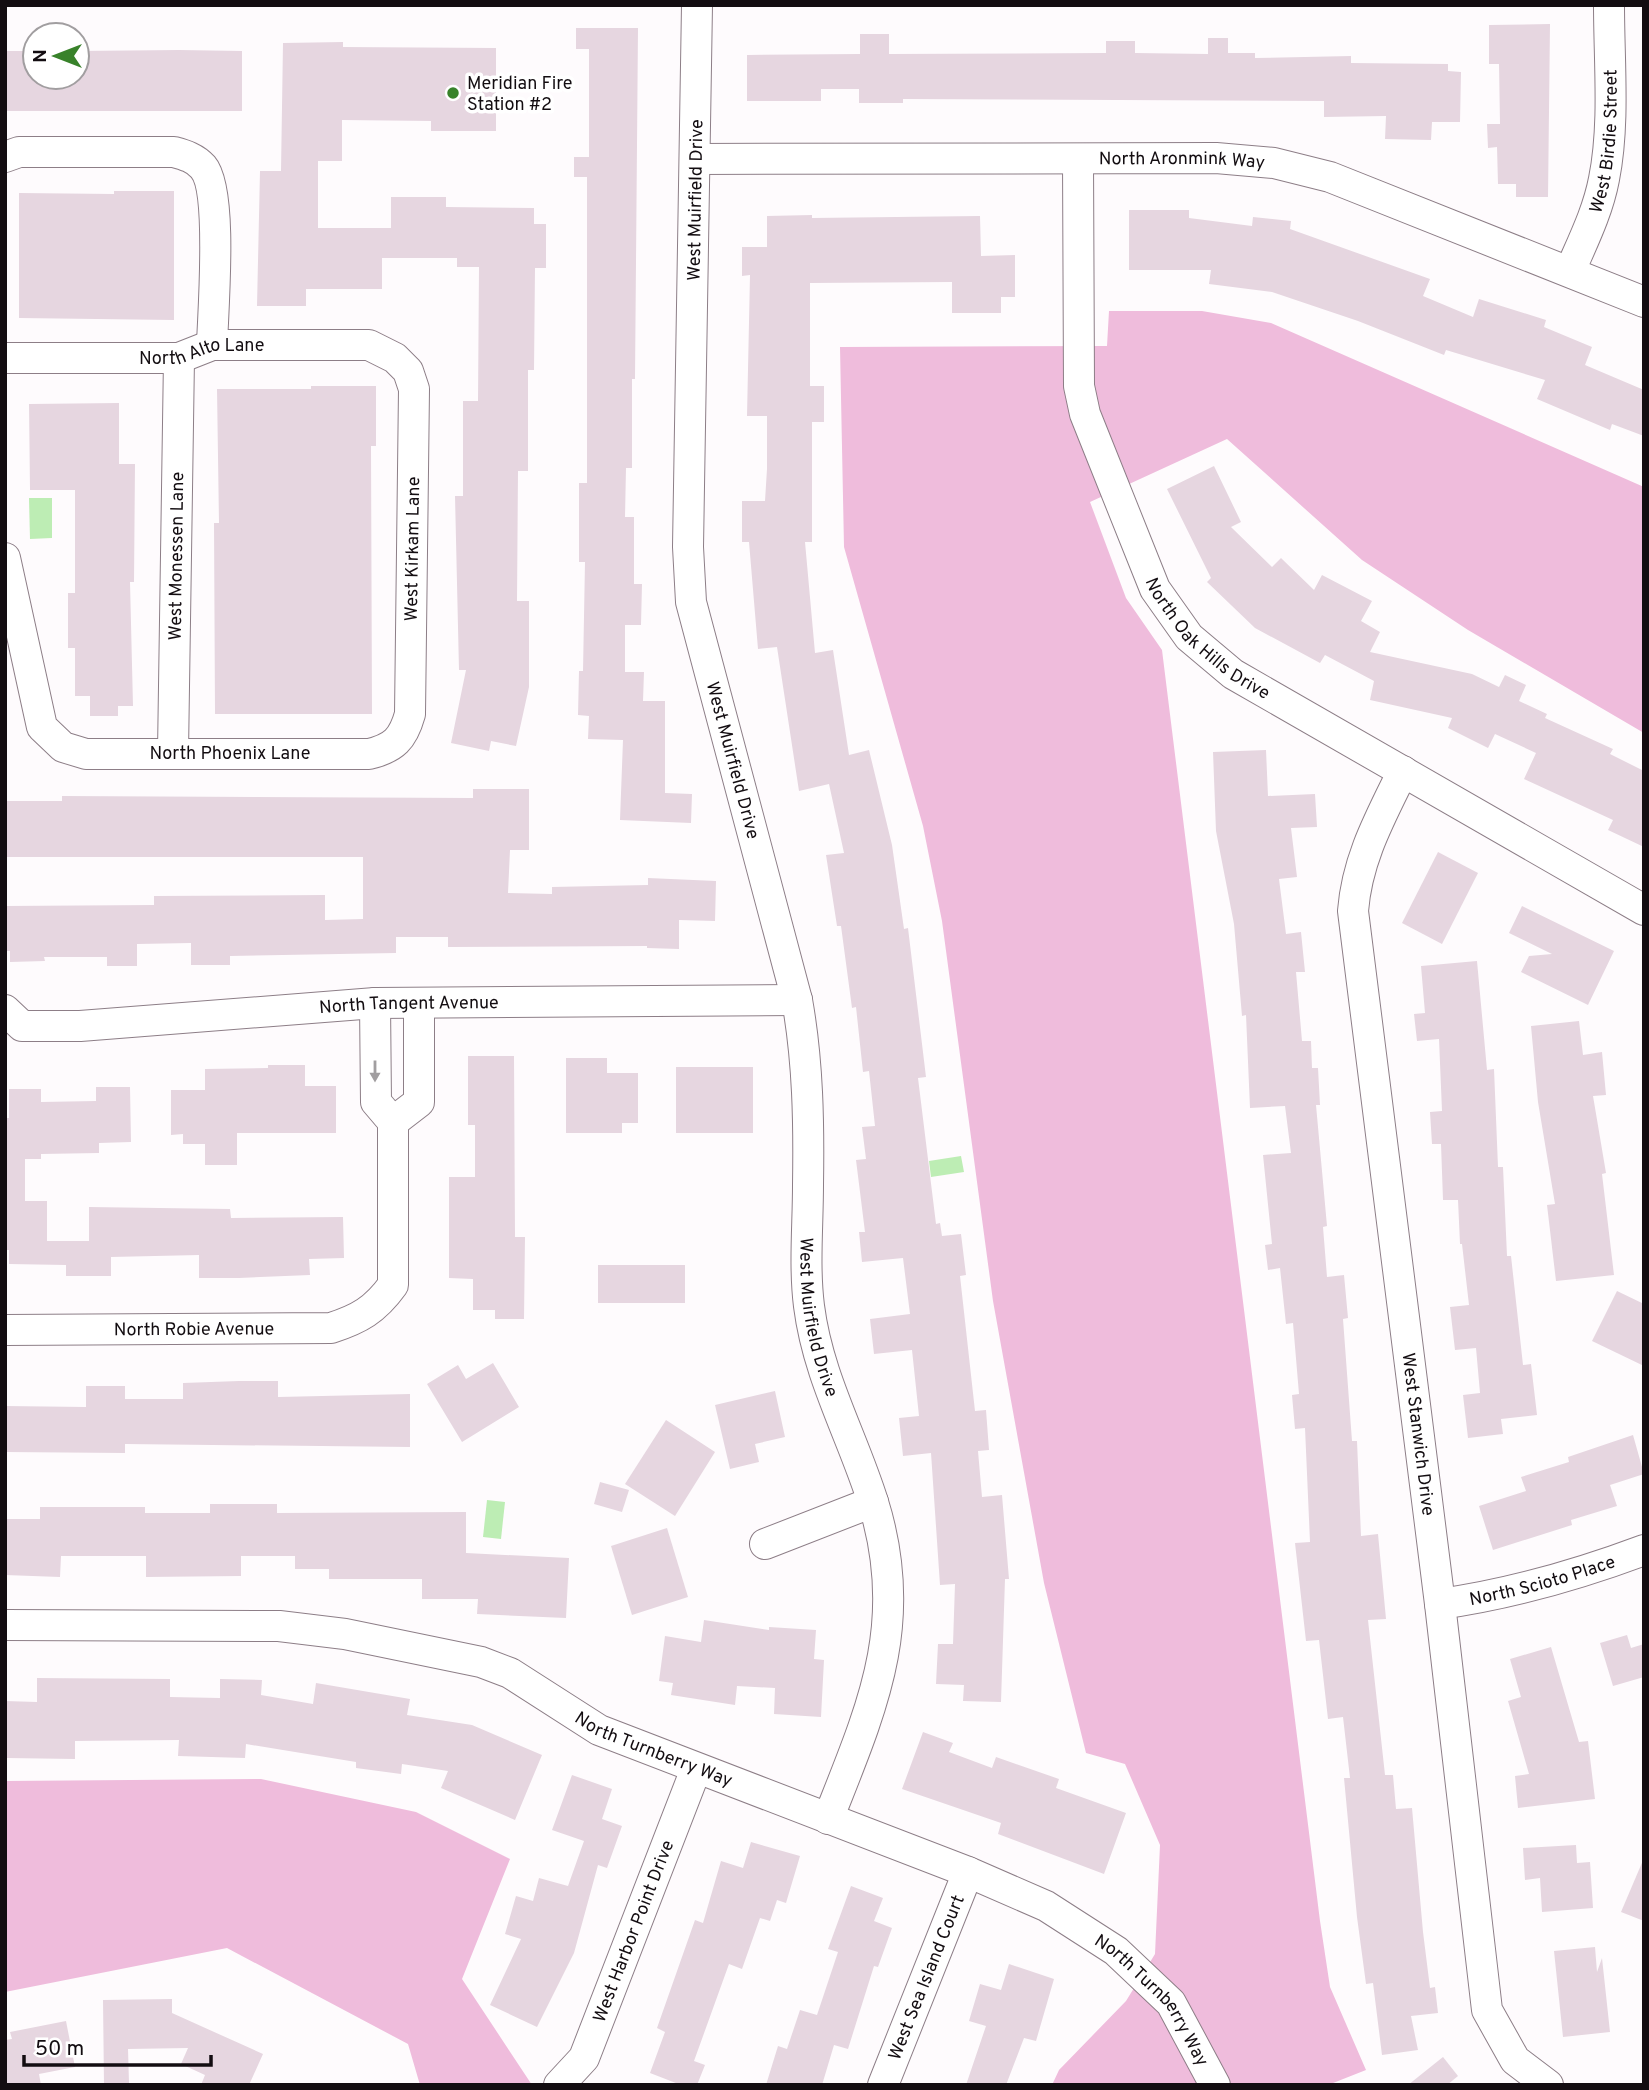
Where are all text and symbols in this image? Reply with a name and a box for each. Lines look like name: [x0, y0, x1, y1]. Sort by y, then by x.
north arrow: [21, 21, 91, 91]
text: N: [29, 49, 53, 63]
street label: West Birdie Street: [1585, 69, 1624, 216]
place label: Meridian Fire Station #2: [467, 73, 573, 117]
marker: Meridian Fire Station #2: [445, 85, 461, 101]
street label: West Muirfield Drive: [684, 119, 709, 281]
street label: North Aronmink Way: [1099, 148, 1266, 175]
street label: North Alto Lane: [139, 335, 264, 371]
street label: West Monessen Lane: [165, 471, 190, 641]
street label: West Kirkam Lane: [401, 476, 426, 622]
street label: North Oak Hills Drive: [1139, 575, 1274, 706]
street label: West Muirfield Drive: [700, 679, 764, 842]
street label: North Phoenix Lane: [150, 743, 310, 766]
street label: North Tangent Avenue: [318, 992, 499, 1020]
one-way arrow: [369, 1060, 381, 1082]
street label: West Muirfield Drive: [793, 1237, 842, 1400]
street label: North Robie Avenue: [114, 1318, 274, 1342]
street label: West Stanwich Drive: [1396, 1352, 1439, 1517]
street label: North Scioto Place: [1468, 1551, 1619, 1612]
street label: North Turnberry Way: [570, 1707, 735, 1793]
street label: West Harbor Point Drive: [589, 1837, 680, 2026]
street label: West Sea Island Court: [884, 1892, 971, 2064]
street label: North Turnberry Way: [1090, 1930, 1213, 2071]
scale bar: [24, 2024, 212, 2068]
text: 50 m: [35, 2036, 84, 2063]

